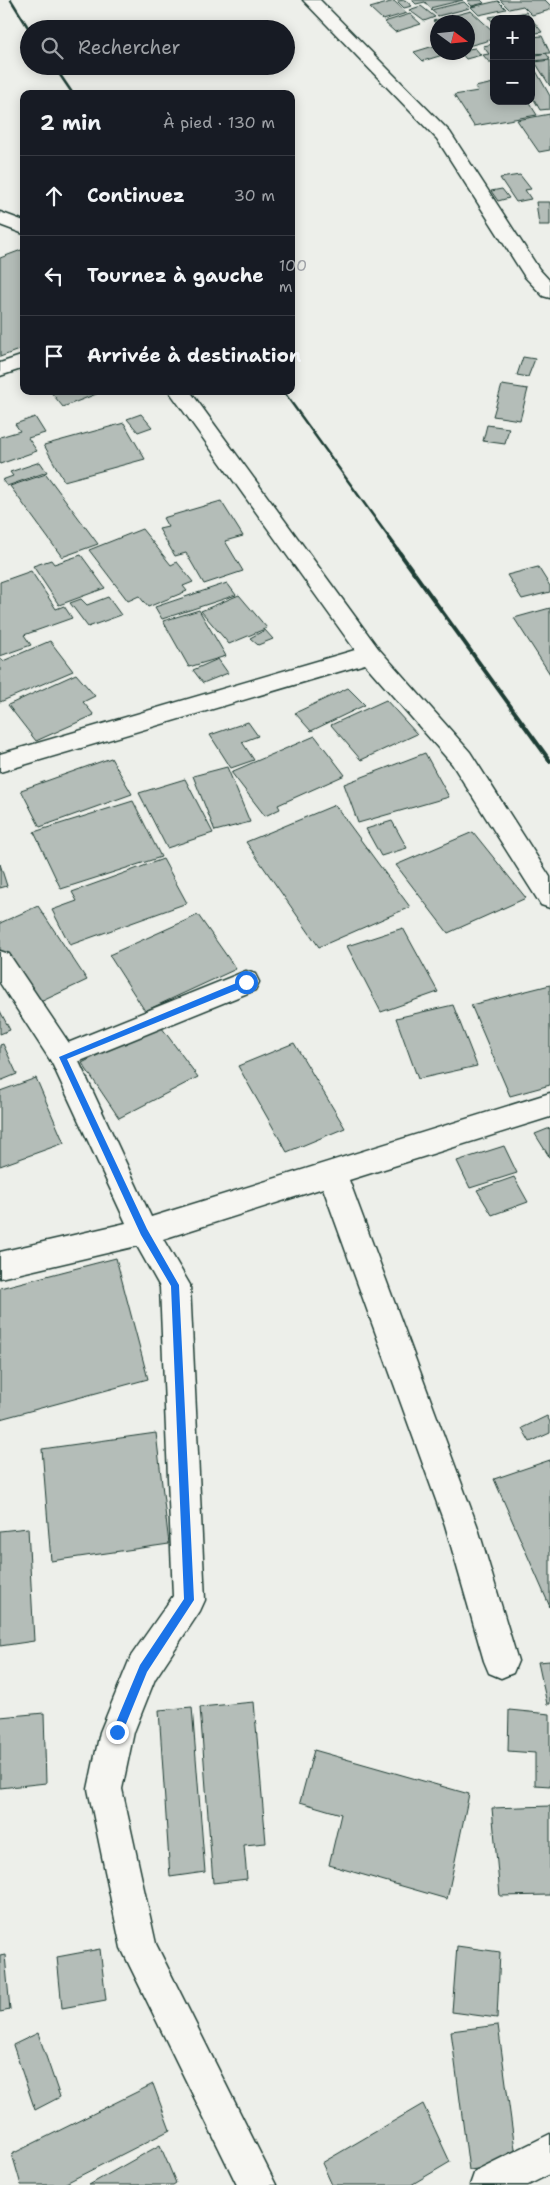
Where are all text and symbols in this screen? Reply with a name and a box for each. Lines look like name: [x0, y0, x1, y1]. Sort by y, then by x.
north arrow: [430, 15, 475, 60]
map controls: [490, 15, 535, 105]
button: +: [490, 15, 535, 60]
search box: [20, 20, 295, 75]
icon: search: [38, 34, 66, 62]
text: Rechercher: [78, 35, 181, 60]
button: −: [490, 60, 535, 105]
text: 2 min: [40, 109, 101, 137]
text: À pied · 130 m: [163, 112, 275, 133]
icon: ahead: [40, 182, 68, 210]
text: Continuez: [87, 183, 185, 208]
text: 30 m: [234, 185, 275, 206]
text: 100 m: [279, 255, 307, 297]
icon: left: [40, 262, 68, 290]
text: Tournez à gauche: [87, 263, 264, 288]
icon: arrive: [40, 342, 68, 370]
text: Arrivée à destination: [87, 343, 301, 368]
route start: [235, 971, 258, 994]
route end: [106, 1721, 129, 1744]

